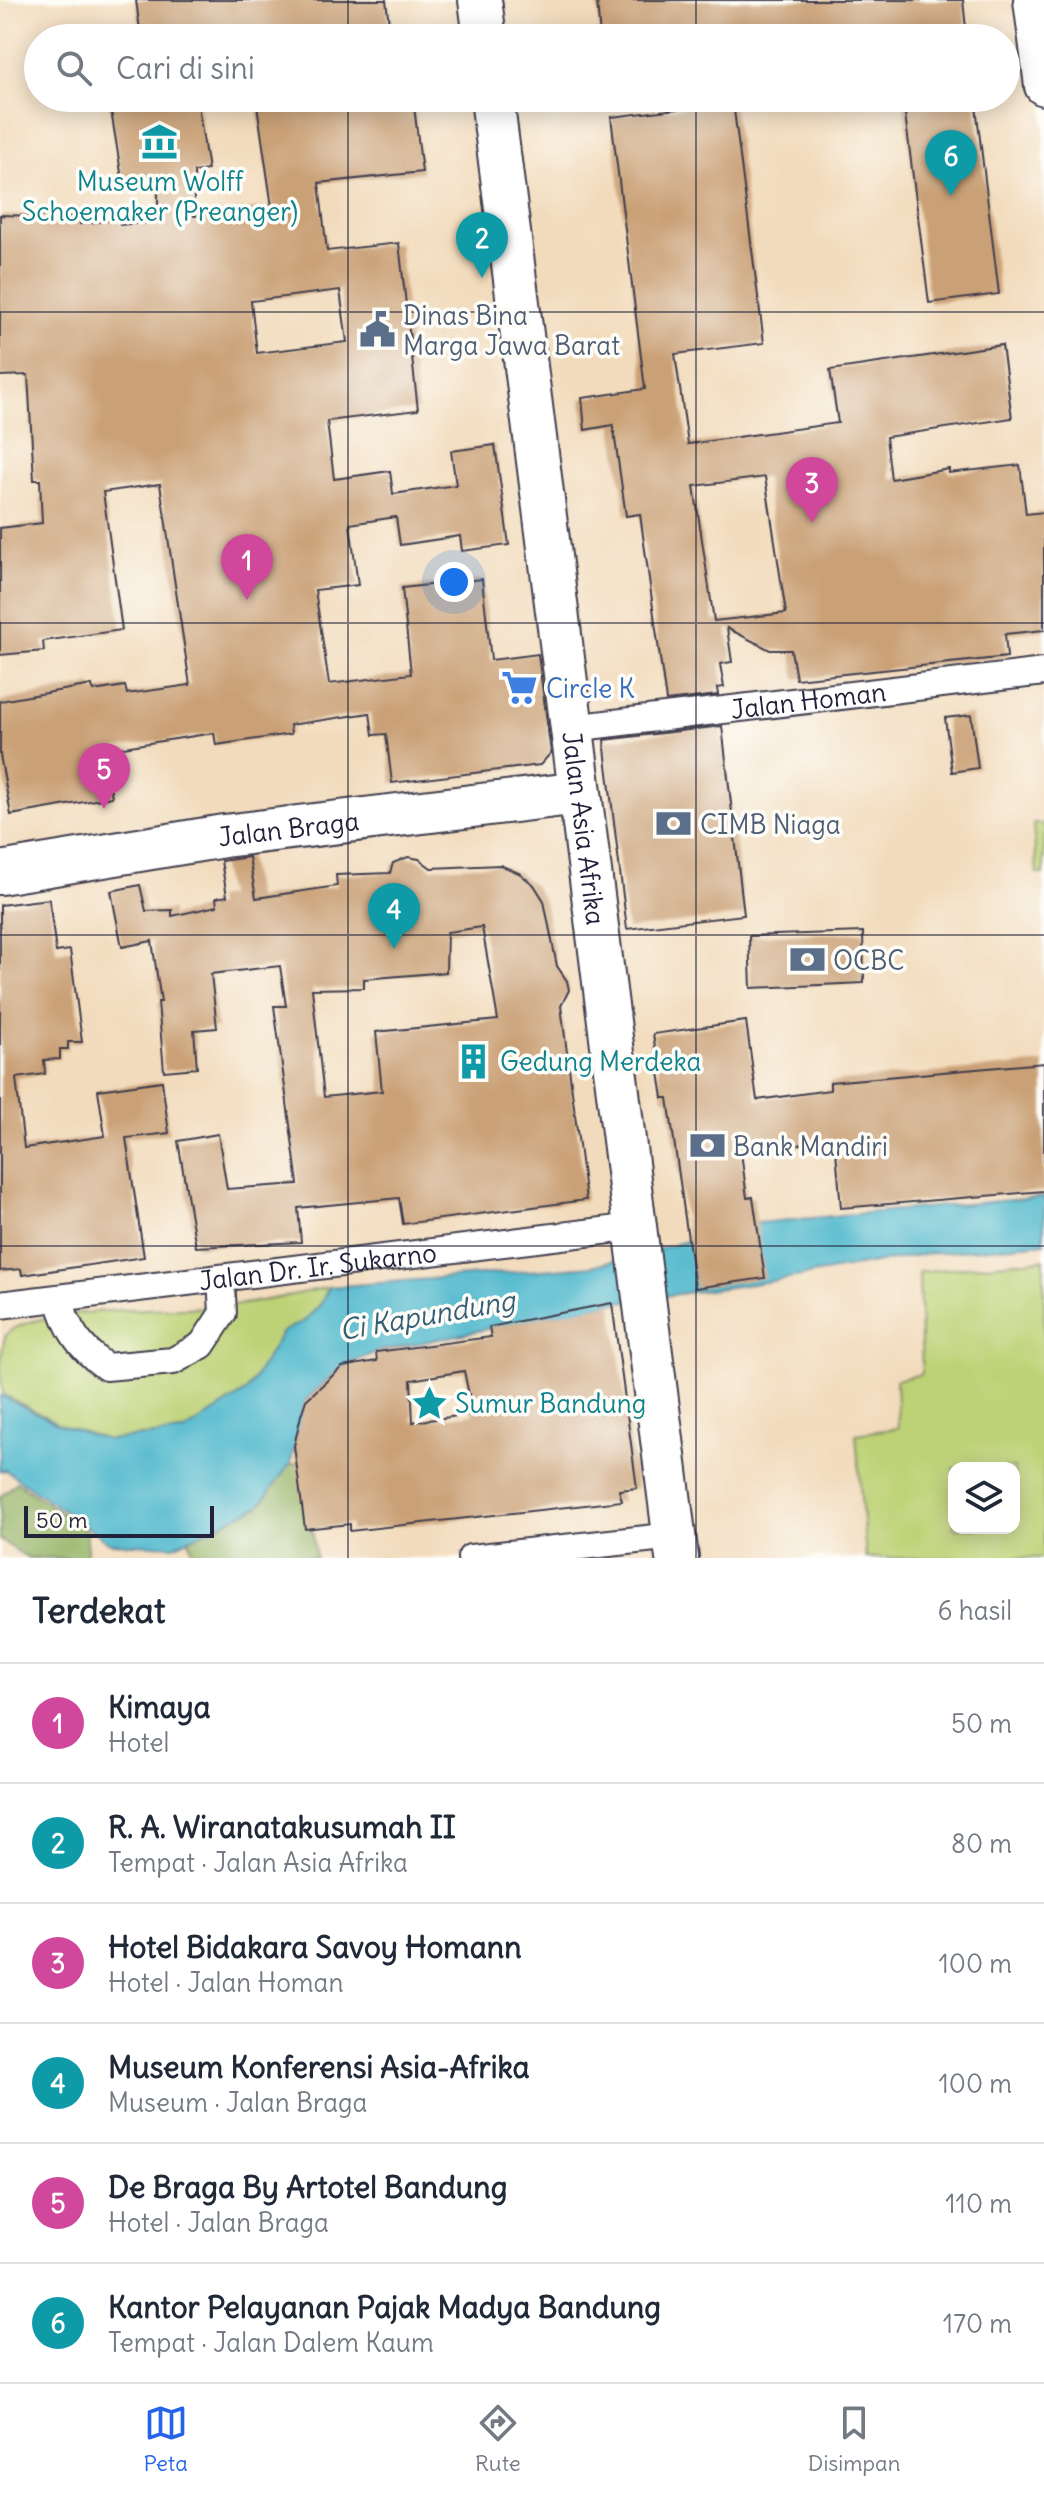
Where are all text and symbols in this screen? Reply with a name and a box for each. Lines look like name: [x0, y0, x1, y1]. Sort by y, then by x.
search box: [24, 24, 1020, 112]
icon: search: [52, 46, 96, 90]
text: Cari di sini: [116, 49, 255, 87]
museum icon: Museum Wolff Schoemaker (Preanger): [141, 123, 179, 161]
pin: 6: [925, 130, 977, 196]
place label: Museum Wolff Schoemaker (Preanger): [22, 165, 298, 228]
pin: 2: [456, 212, 508, 278]
place label: Dinas Bina Marga Jawa Barat: [403, 299, 620, 362]
public building icon: Dinas Bina Marga Jawa Barat: [358, 311, 396, 349]
pin: 3: [786, 457, 838, 523]
pin: 1: [221, 534, 273, 600]
your location: [434, 562, 474, 602]
supermarket icon: Circle K: [501, 669, 539, 707]
place label: Circle K: [546, 672, 635, 705]
street label: Jalan Homan: [729, 674, 888, 726]
street label: Jalan Asia Afrika: [556, 729, 613, 927]
pin: 5: [78, 743, 130, 809]
street label: Jalan Braga: [216, 803, 361, 853]
bank icon: CIMB Niaga: [655, 805, 693, 843]
place label: CIMB Niaga: [700, 808, 841, 841]
pin: 4: [368, 883, 420, 949]
bank icon: OCBC: [788, 941, 826, 979]
place label: OCBC: [833, 944, 904, 977]
building icon: Gedung Merdeka: [455, 1042, 493, 1080]
place label: Gedung Merdeka: [500, 1045, 701, 1078]
bank icon: Bank Mandiri: [688, 1127, 726, 1165]
place label: Bank Mandiri: [733, 1130, 888, 1163]
street label: Jalan Dr. Ir. Sukarno: [197, 1235, 438, 1297]
water label: Ci Kapundung: [336, 1281, 520, 1348]
place icon: Sumur Bandung: [410, 1384, 448, 1422]
place label: Sumur Bandung: [455, 1387, 646, 1420]
map controls: [948, 1462, 1020, 1534]
button: layers: [948, 1462, 1020, 1534]
scale bar: [24, 1502, 214, 1538]
text: 50 m: [36, 1506, 88, 1534]
text: Terdekat: [32, 1589, 165, 1632]
text: 6 hasil: [937, 1594, 1012, 1627]
text: Kimaya: [108, 1688, 211, 1726]
text: 1: [53, 1707, 63, 1740]
text: 50 m: [951, 1707, 1012, 1740]
text: Hotel: [108, 1726, 169, 1759]
text: R. A. Wiranatakusumah II: [108, 1808, 456, 1846]
text: 2: [51, 1827, 65, 1860]
text: 80 m: [951, 1827, 1012, 1860]
text: Tempat · Jalan Asia Afrika: [108, 1846, 408, 1879]
text: Hotel Bidakara Savoy Homann: [108, 1928, 522, 1966]
text: 3: [51, 1947, 65, 1980]
text: 100 m: [938, 1947, 1012, 1980]
text: Hotel · Jalan Homan: [108, 1966, 343, 1999]
text: Museum Konferensi Asia-Afrika: [108, 2048, 530, 2086]
text: 4: [50, 2067, 66, 2100]
text: 100 m: [938, 2067, 1012, 2100]
text: Museum · Jalan Braga: [108, 2086, 367, 2119]
text: De Braga By Artotel Bandung: [108, 2168, 507, 2206]
text: 5: [51, 2187, 65, 2220]
text: 110 m: [945, 2187, 1012, 2220]
text: Hotel · Jalan Braga: [108, 2206, 329, 2239]
text: Kantor Pelayanan Pajak Madya Bandung: [108, 2288, 661, 2326]
text: 6: [50, 2307, 66, 2340]
text: 170 m: [943, 2307, 1012, 2340]
text: Tempat · Jalan Dalem Kaum: [108, 2326, 434, 2359]
tab: Peta: [144, 2401, 188, 2477]
tab: Rute: [475, 2401, 521, 2477]
tab: Disimpan: [808, 2401, 900, 2477]

